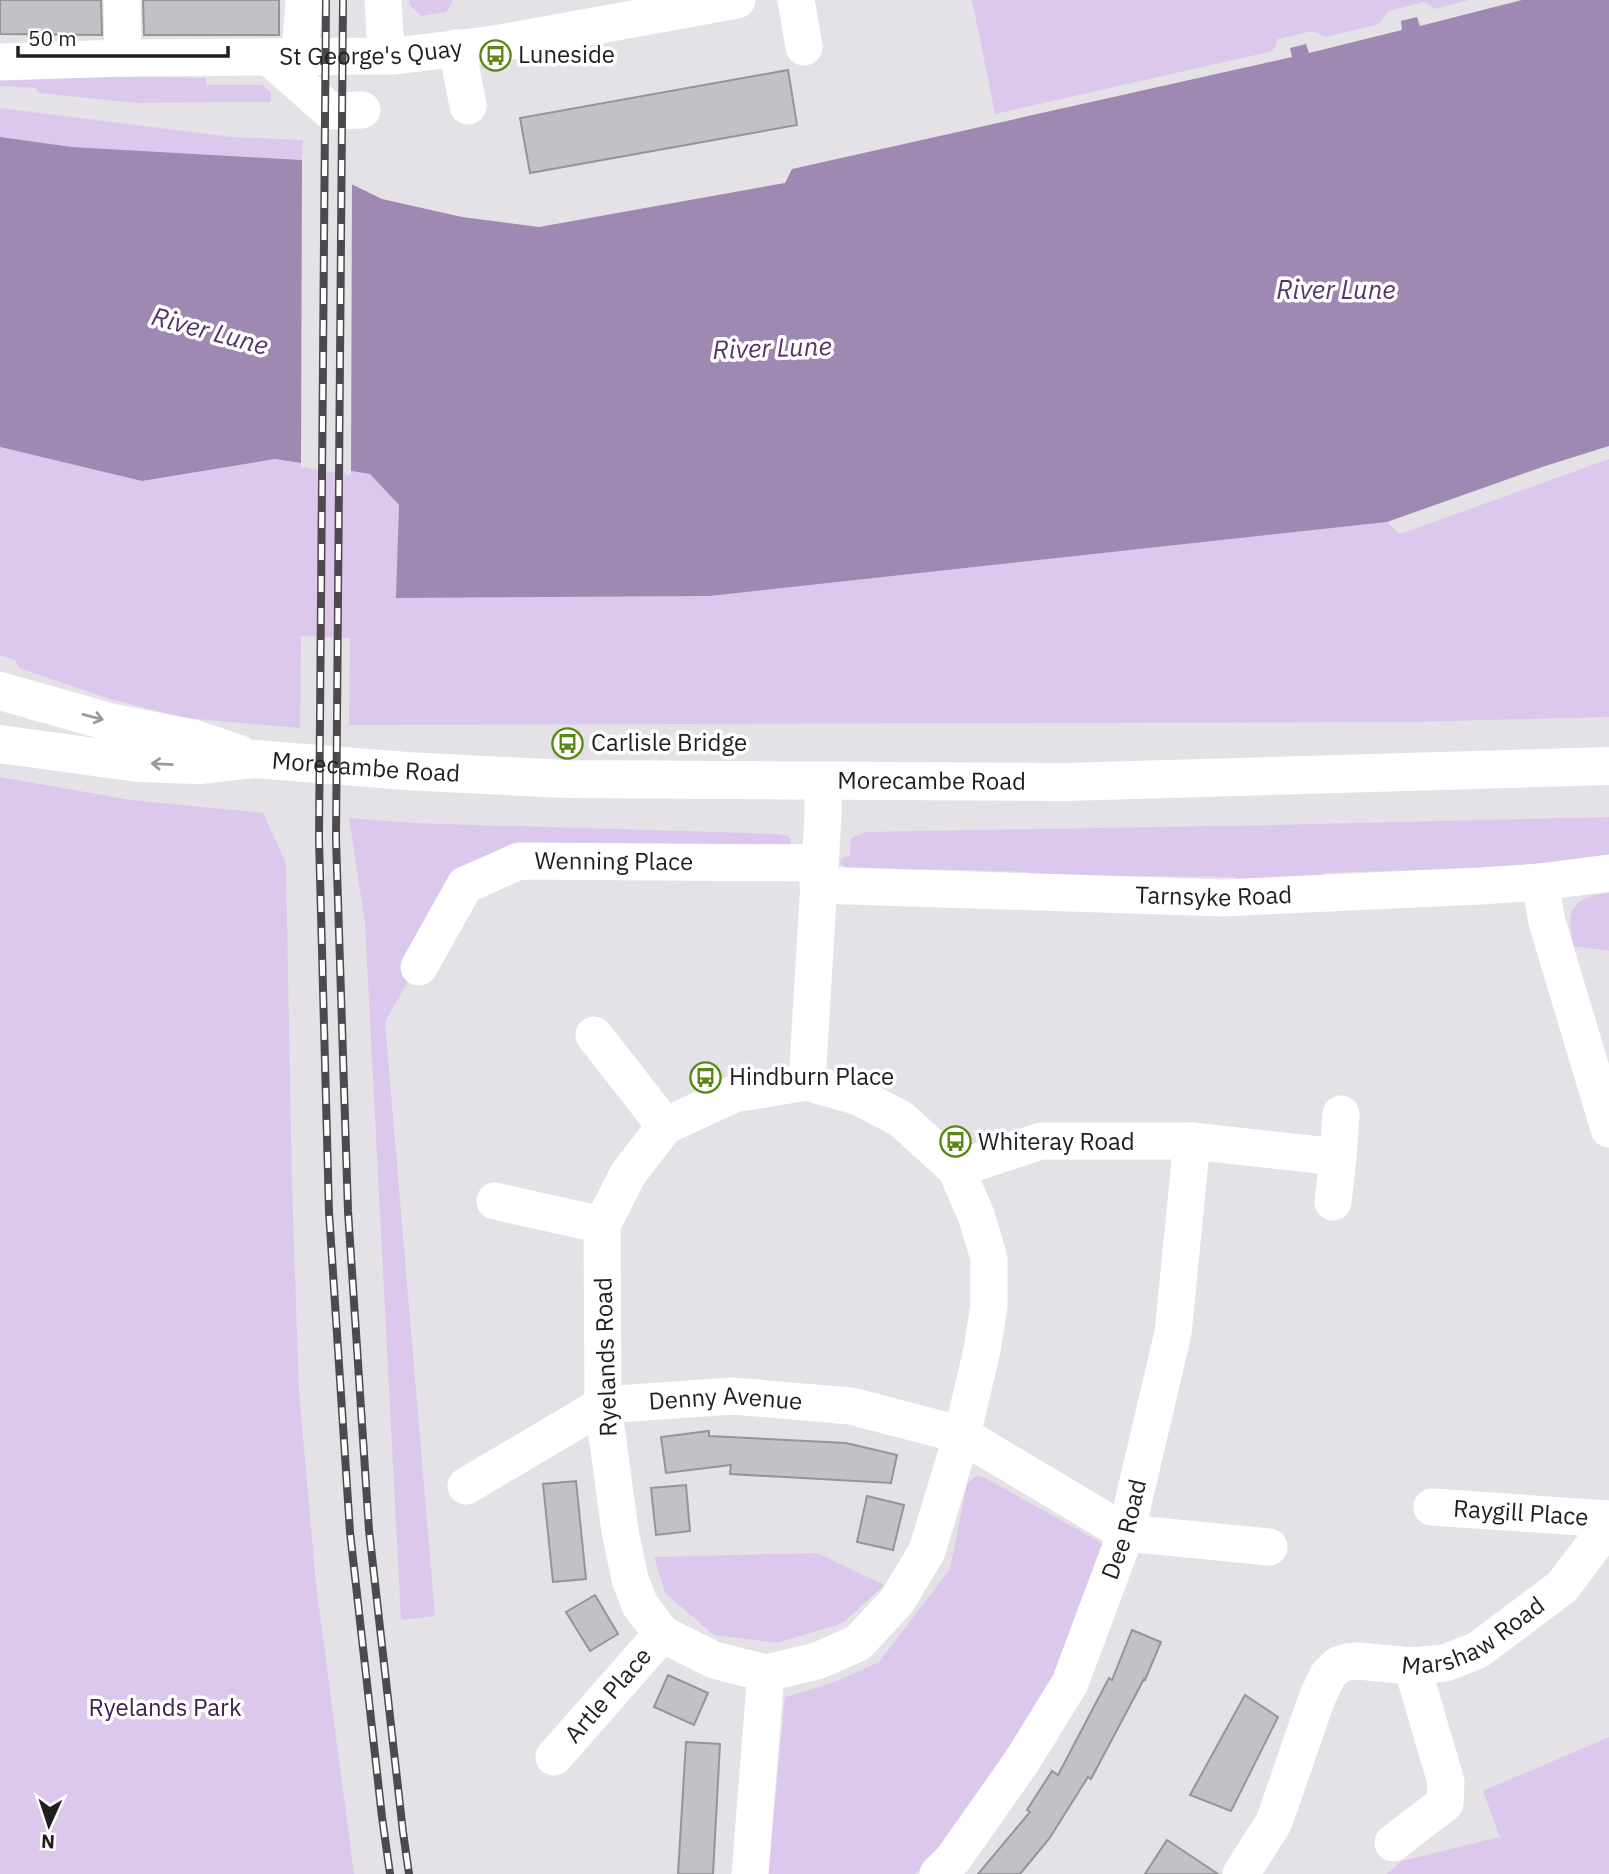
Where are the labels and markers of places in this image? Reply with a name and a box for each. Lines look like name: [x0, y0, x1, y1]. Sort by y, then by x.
bus stop icon: Luneside: [478, 38, 512, 72]
place label: Luneside: [518, 38, 615, 70]
bus stop icon: Carlisle Bridge: [551, 726, 585, 760]
place label: Carlisle Bridge: [591, 726, 747, 758]
bus stop icon: Hindburn Place: [689, 1060, 723, 1094]
place label: Hindburn Place: [729, 1060, 894, 1092]
bus stop icon: Whiteray Road: [938, 1125, 972, 1159]
place label: Whiteray Road: [978, 1125, 1135, 1157]

